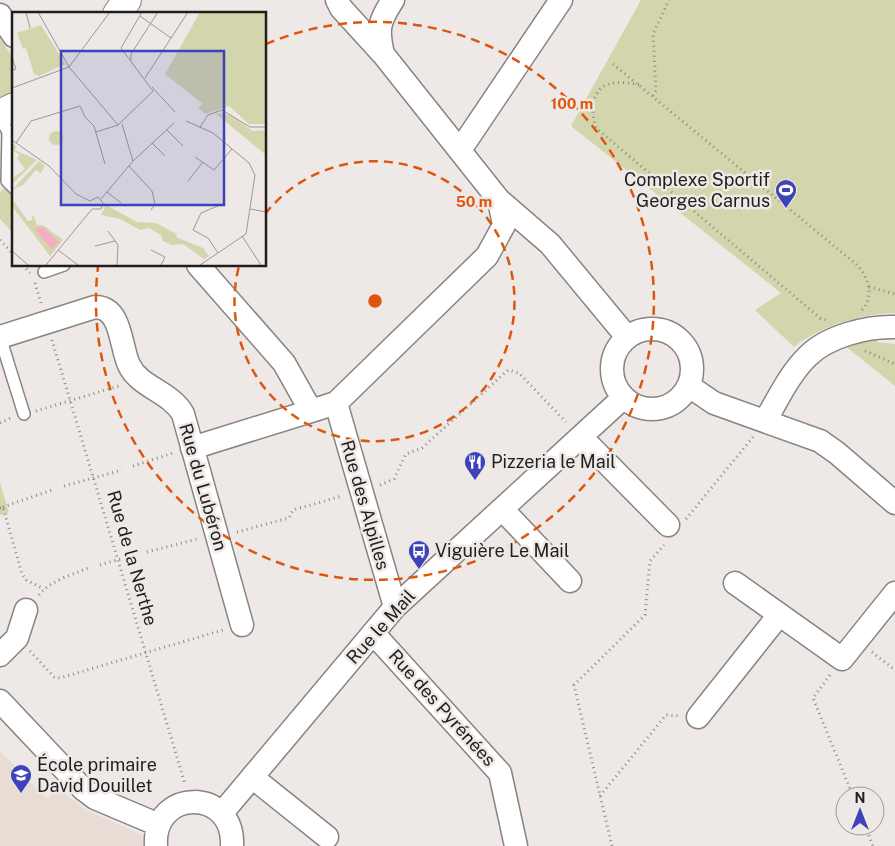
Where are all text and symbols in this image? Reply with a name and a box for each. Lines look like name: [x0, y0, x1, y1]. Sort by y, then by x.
inset map: [12, 12, 266, 266]
text: 100 m: [551, 95, 593, 112]
place label: Complexe Sportif Georges Carnus: [624, 169, 770, 211]
sports icon: Complexe Sportif Georges Carnus: [774, 178, 798, 209]
text: 50 m: [456, 193, 492, 210]
centre of rings: [366, 292, 384, 310]
street label: Rue du Lubéron: [175, 421, 232, 553]
street label: Rue des Alpilles: [337, 438, 394, 572]
restaurant icon: Pizzeria le Mail: [463, 450, 487, 481]
place label: Pizzeria le Mail: [491, 451, 616, 472]
street label: Rue de la Nerthe: [103, 488, 162, 628]
bus stop icon: Viguière Le Mail: [407, 539, 431, 570]
place label: Viguière Le Mail: [435, 540, 569, 561]
street label: Rue le Mail: [342, 585, 419, 668]
street label: Rue des Pyrénées: [385, 645, 500, 770]
place label: École primaire David Douillet: [37, 753, 157, 796]
school or university icon: École primaire David Douillet: [9, 763, 33, 794]
north arrow: [835, 786, 885, 836]
text: N: [855, 790, 865, 806]

